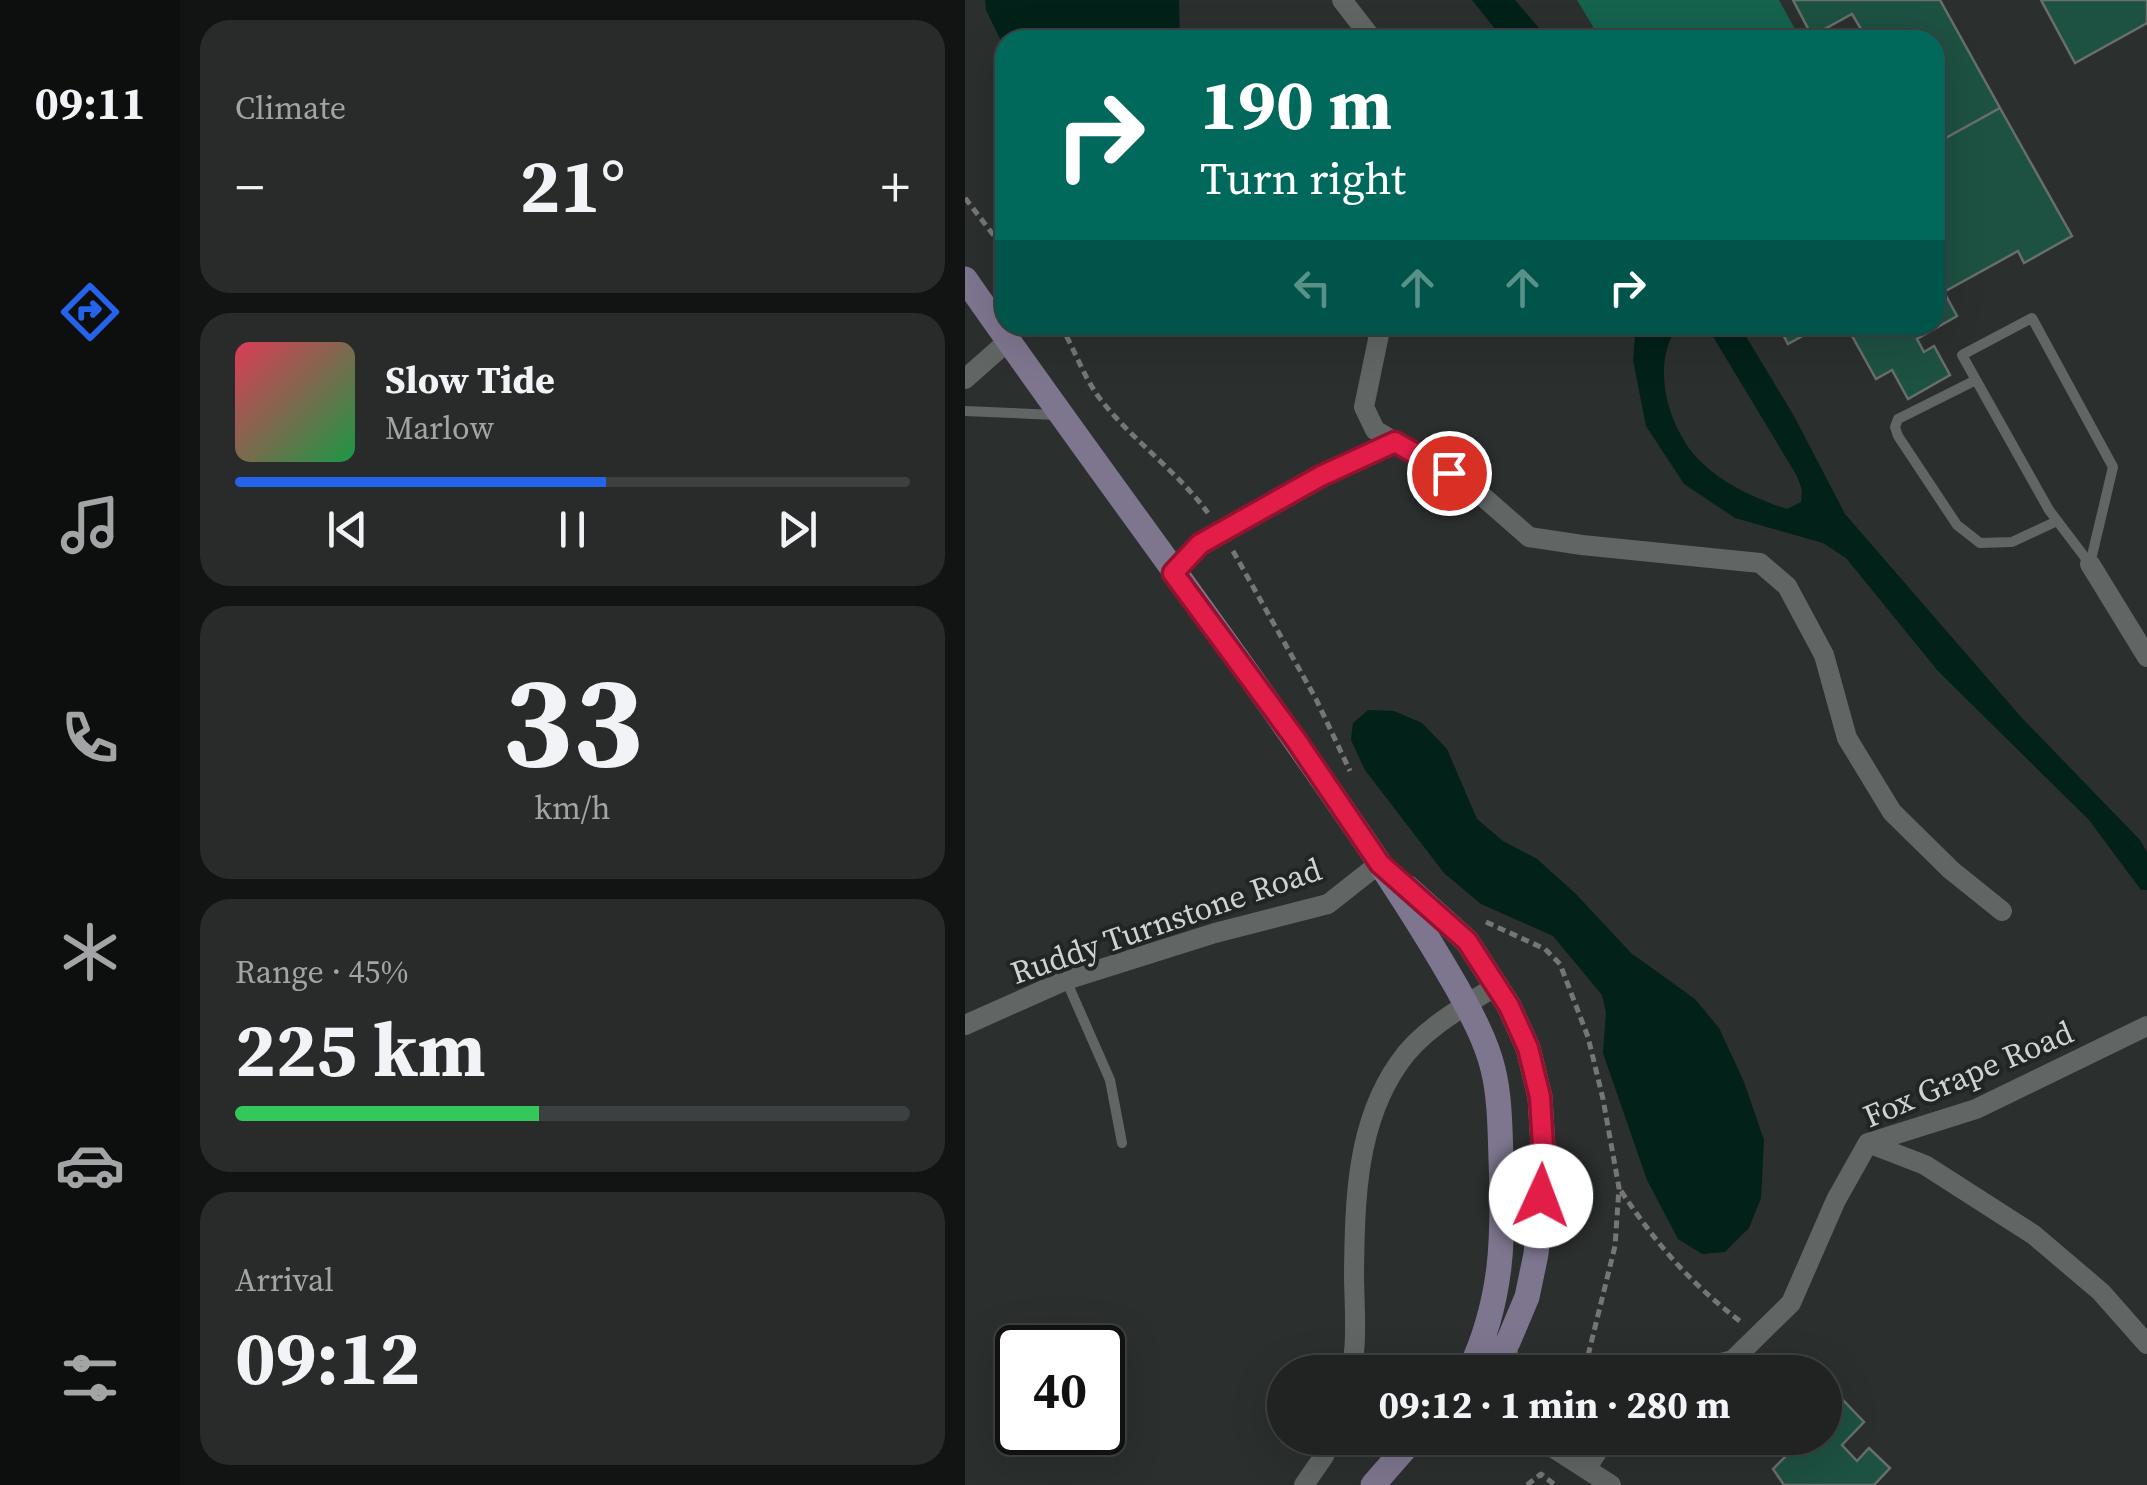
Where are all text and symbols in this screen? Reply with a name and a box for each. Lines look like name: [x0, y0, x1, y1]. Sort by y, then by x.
text: 190 m: [1200, 56, 1392, 152]
icon: right: [1035, 70, 1165, 200]
text: 09:11: [34, 72, 146, 134]
text: Climate: [235, 86, 346, 130]
text: 21°: [520, 134, 625, 237]
text: Turn right: [1200, 147, 1406, 209]
text: −: [235, 149, 264, 224]
text: +: [881, 149, 910, 224]
icon: left: [1285, 260, 1340, 315]
icon: ahead: [1390, 260, 1445, 315]
icon: ahead: [1495, 260, 1550, 315]
icon: right: [1600, 260, 1655, 315]
icon: directions: [55, 277, 125, 347]
text: Slow Tide: [385, 354, 555, 406]
text: Marlow: [385, 406, 494, 450]
pin: [1407, 431, 1492, 516]
icon: arrive: [1422, 446, 1477, 501]
icon: music: [55, 490, 125, 560]
icon: previous: [320, 502, 375, 557]
icon: pause: [545, 502, 600, 557]
icon: next: [770, 502, 825, 557]
text: 33: [502, 631, 643, 810]
icon: phone: [55, 703, 125, 773]
text: km/h: [534, 786, 611, 830]
street label: Ruddy Turnstone Road: [1005, 847, 1327, 995]
icon: climate: [55, 917, 125, 987]
text: Range · 45%: [235, 950, 409, 994]
text: 225 km: [235, 998, 486, 1101]
street label: Fox Grape Road: [1856, 1010, 2080, 1138]
icon: car: [55, 1130, 125, 1200]
position arrow: [1489, 1144, 1593, 1248]
text: Arrival: [235, 1258, 334, 1302]
text: 09:12: [235, 1306, 420, 1409]
speed limit sign: 40: [995, 1325, 1125, 1455]
icon: filters: [55, 1343, 125, 1413]
text: 09:12 · 1 min · 280 m: [1378, 1379, 1731, 1431]

